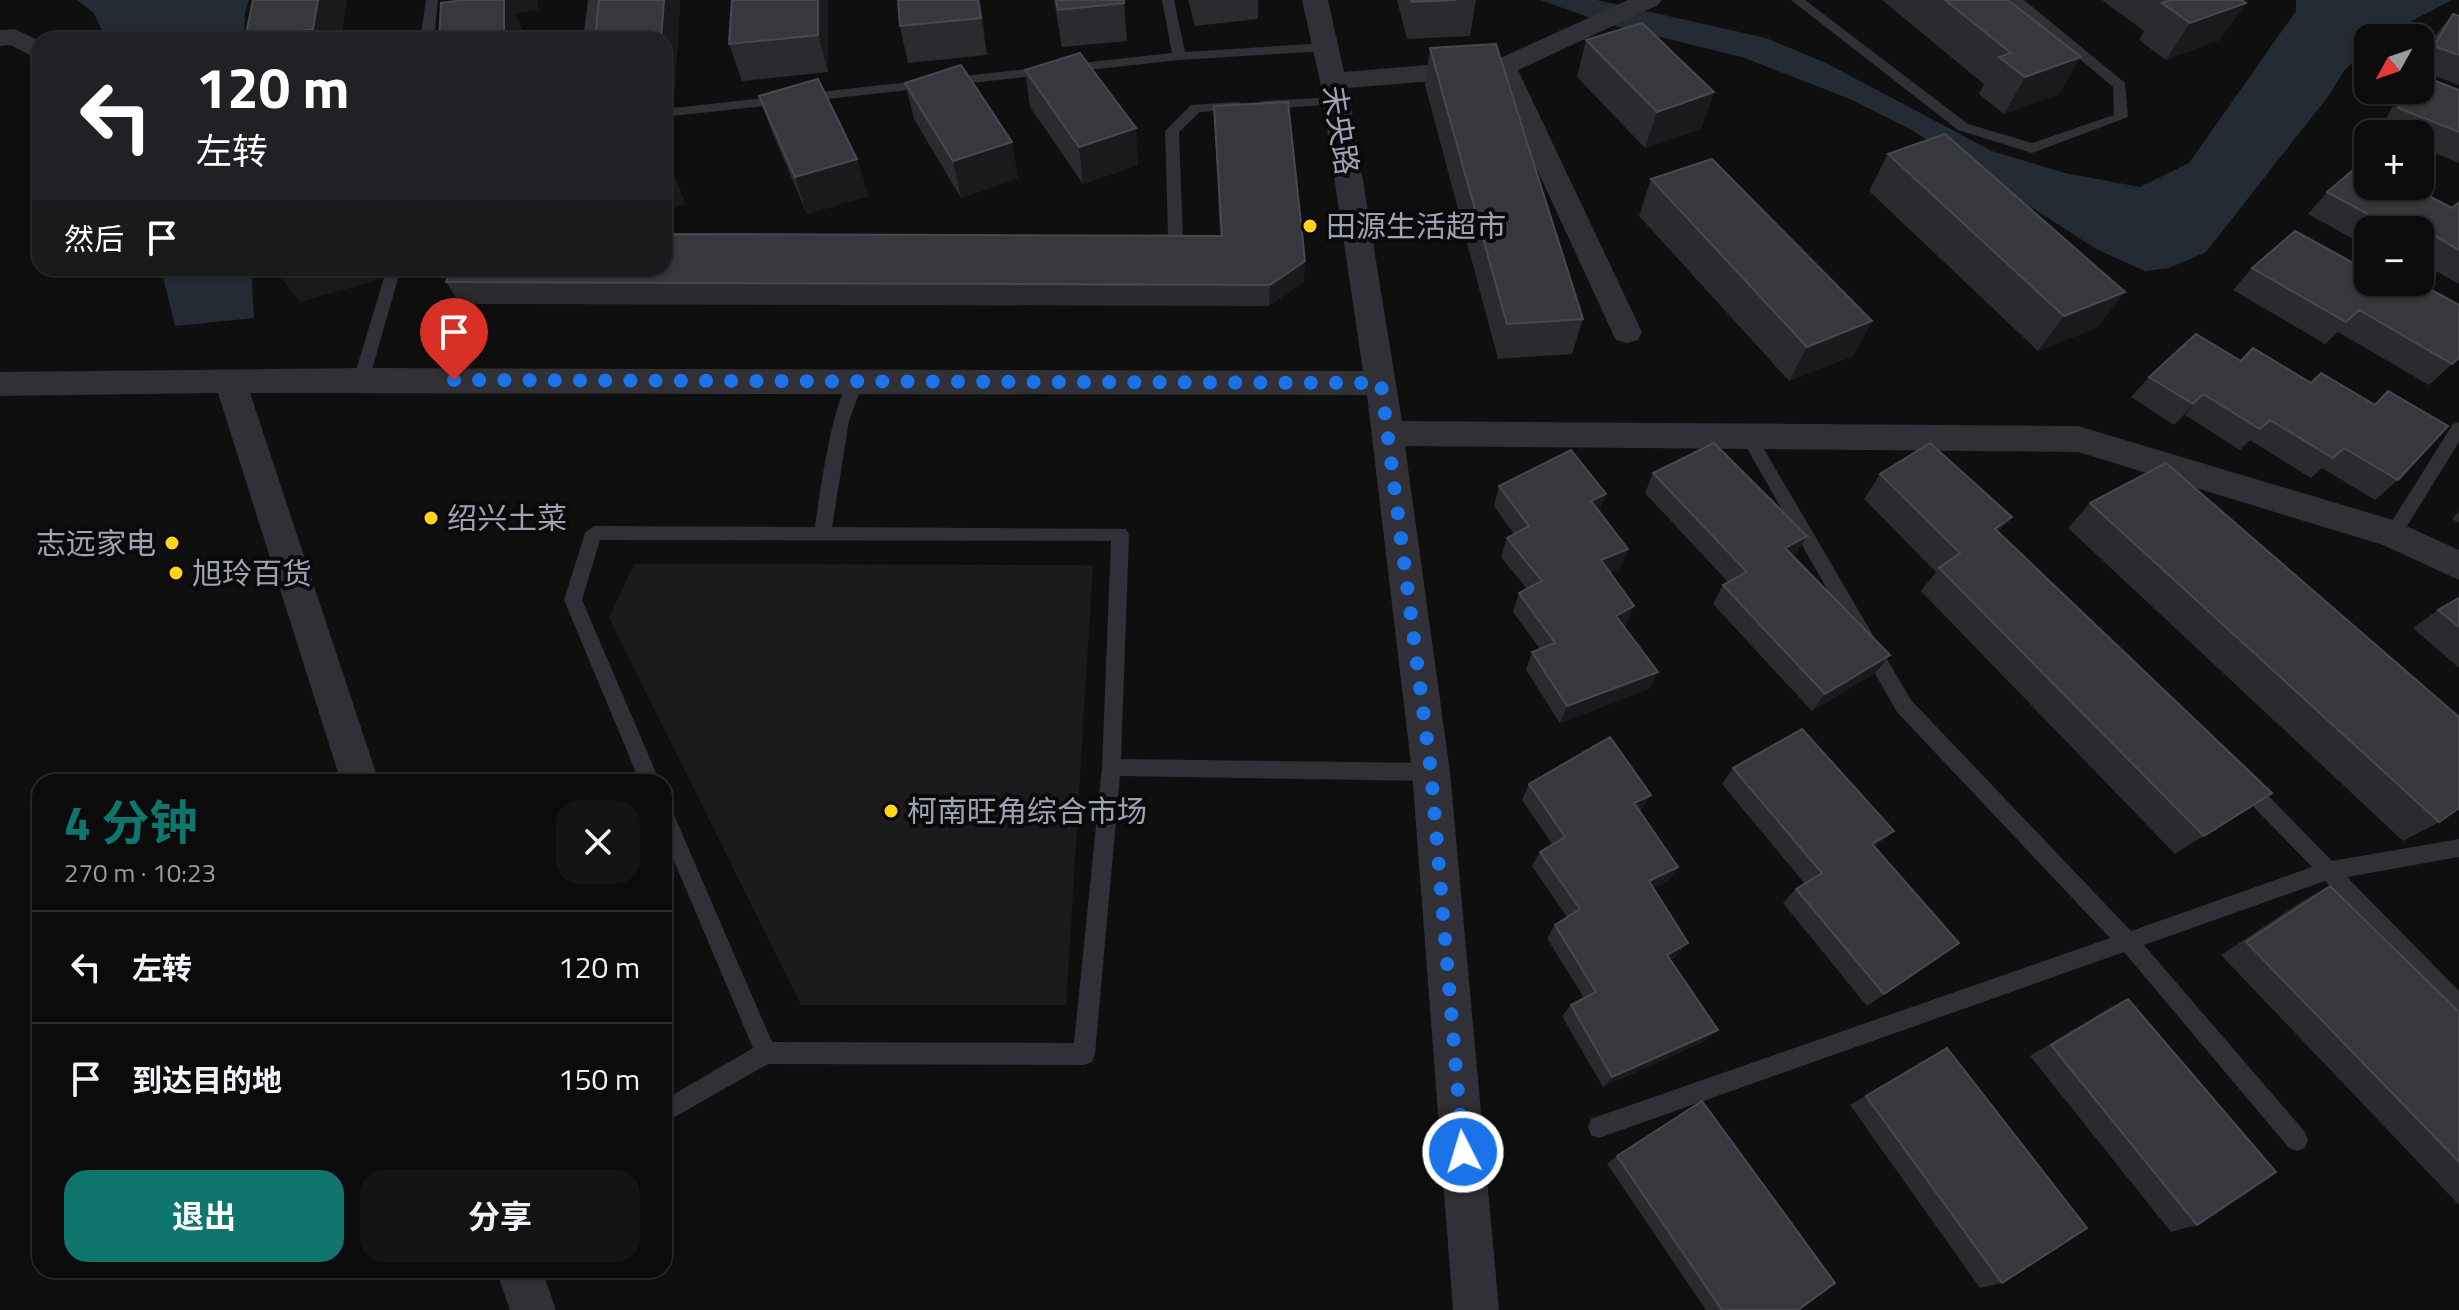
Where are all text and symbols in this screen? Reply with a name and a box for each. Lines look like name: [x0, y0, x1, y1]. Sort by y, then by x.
north arrow: [2354, 24, 2434, 104]
map controls: [2354, 24, 2434, 296]
text: 120 m: [196, 45, 349, 130]
icon: left: [64, 64, 168, 168]
street label: 未央路: [1311, 82, 1371, 178]
button: +: [2354, 120, 2434, 200]
text: 左转: [196, 123, 268, 178]
place label: 田源生活超市: [1326, 203, 1506, 249]
text: 然后: [64, 216, 124, 262]
icon: arrive: [140, 216, 184, 260]
button: −: [2354, 216, 2434, 296]
marker: 田源生活超市: [1301, 217, 1319, 235]
pin: [420, 298, 488, 380]
icon: arrive: [432, 310, 476, 354]
place label: 绍兴土菜: [447, 495, 567, 541]
marker: 绍兴土菜: [422, 509, 440, 527]
place label: 志远家电: [36, 520, 156, 566]
marker: 志远家电: [163, 534, 181, 552]
place label: 旭玲百货: [192, 550, 312, 596]
marker: 旭玲百货: [167, 564, 185, 582]
text: 4 分钟: [64, 786, 197, 859]
place label: 柯南旺角综合市场: [907, 788, 1147, 834]
button: close: [556, 800, 640, 884]
marker: 柯南旺角综合市场: [882, 802, 900, 820]
text: 270 m · 10:23: [64, 853, 216, 892]
text: 120 m: [558, 944, 640, 990]
icon: left: [64, 945, 108, 989]
text: 左转: [132, 945, 192, 991]
text: 150 m: [558, 1056, 640, 1102]
icon: arrive: [64, 1057, 108, 1101]
text: 到达目的地: [132, 1057, 282, 1103]
position arrow: [1421, 1110, 1505, 1194]
button: 退出: [64, 1170, 344, 1262]
button: 分享: [360, 1170, 640, 1262]

